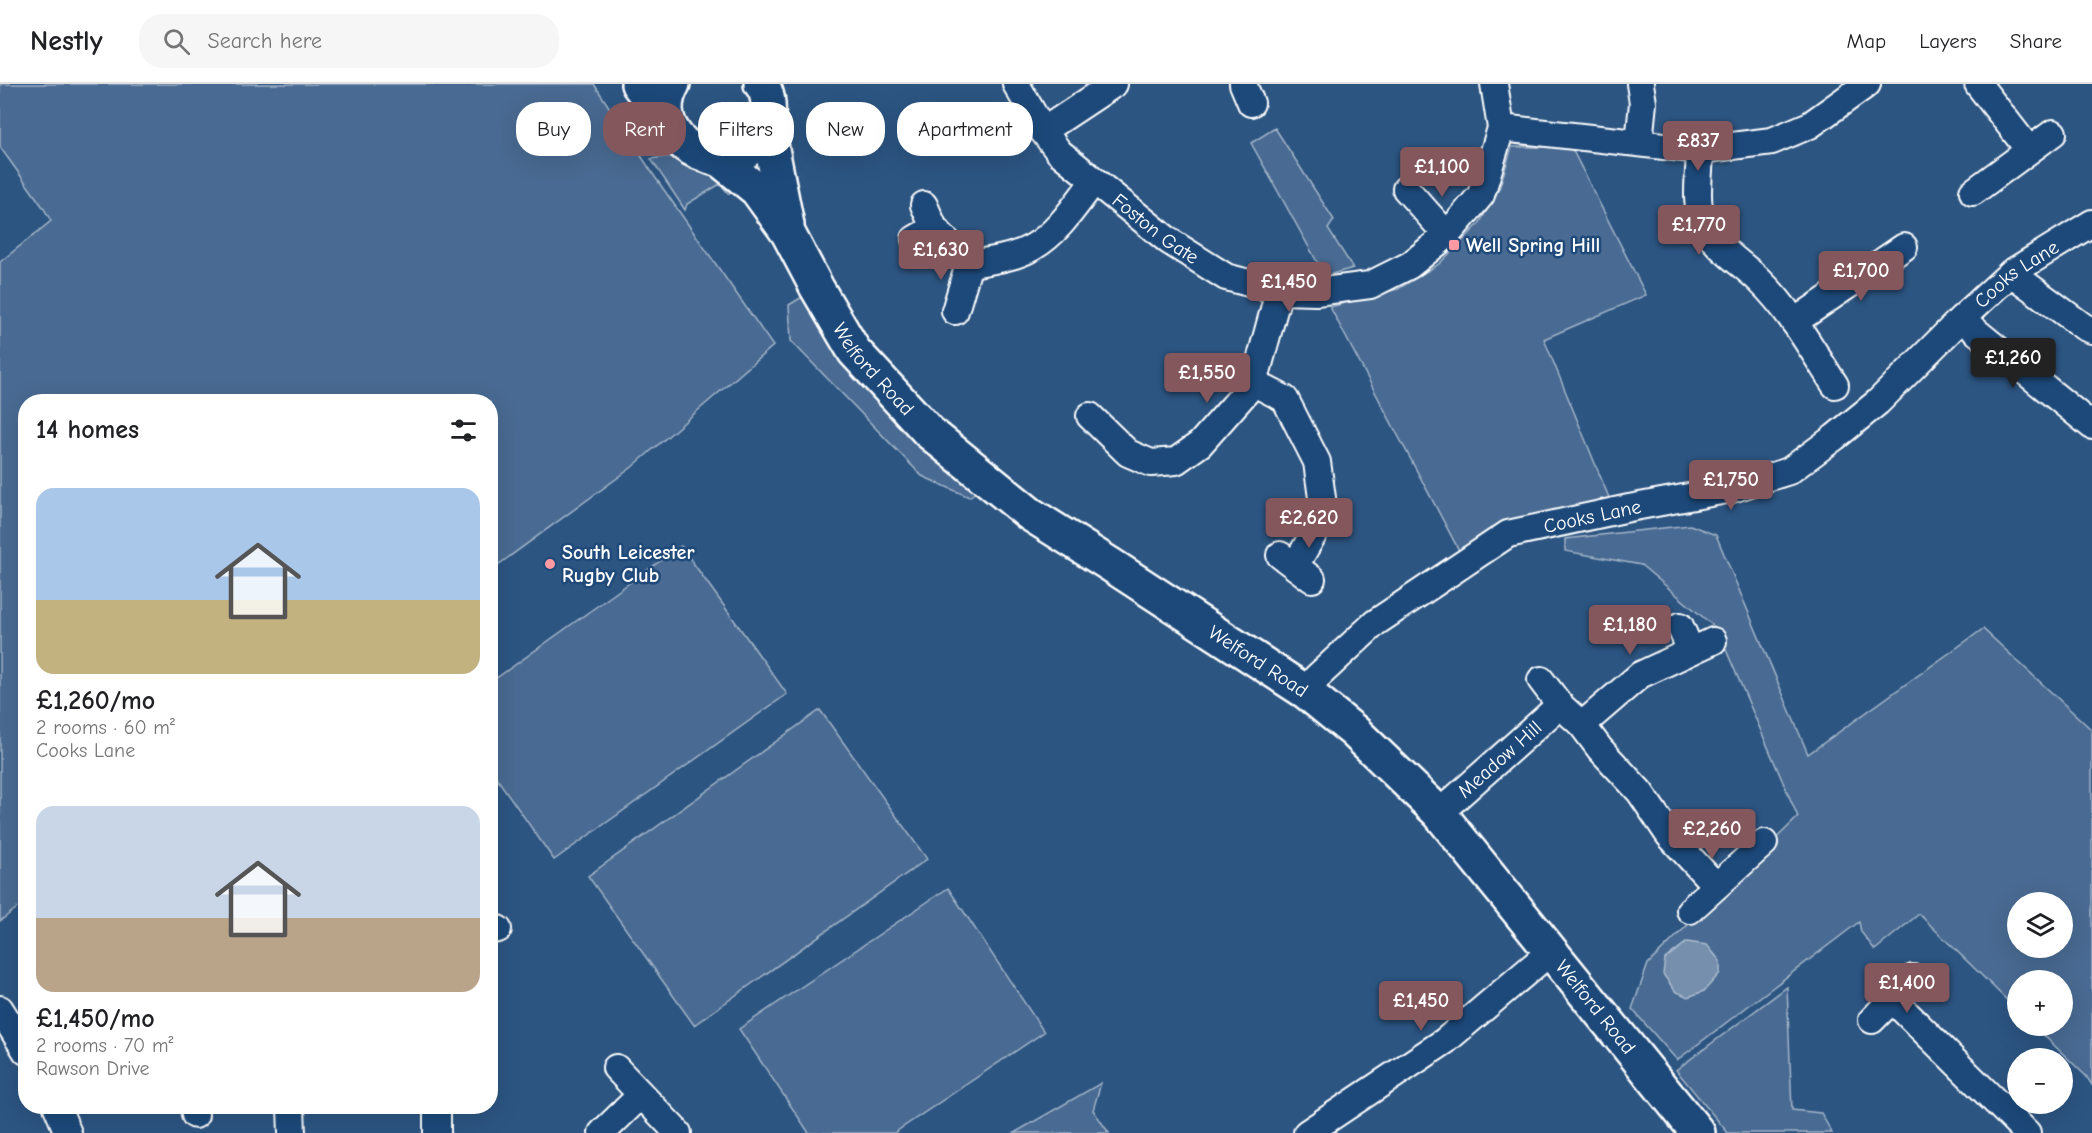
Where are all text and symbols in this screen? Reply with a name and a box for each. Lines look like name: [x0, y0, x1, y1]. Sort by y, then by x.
search box: [139, 14, 559, 68]
text: Nestly: [30, 25, 103, 57]
icon: search: [160, 25, 193, 58]
text: Search here: [208, 28, 322, 54]
text: Map: [1847, 29, 1886, 53]
text: Layers: [1919, 29, 1977, 53]
text: Share: [2010, 29, 2062, 53]
chip: Buy: [516, 102, 591, 156]
chip: Rent: [603, 102, 686, 156]
chip: Filters: [698, 102, 794, 156]
chip: New: [806, 102, 885, 156]
chip: Apartment: [897, 102, 1033, 156]
pin: £837: [1662, 121, 1734, 172]
text: £837: [1677, 129, 1719, 152]
pin: £1,100: [1393, 147, 1491, 198]
text: £1,100: [1414, 155, 1470, 178]
street label: Foston Gate: [1108, 188, 1203, 268]
pin: £1,770: [1650, 205, 1748, 256]
text: £1,770: [1672, 213, 1726, 236]
pin: £1,630: [892, 230, 990, 281]
place label: Well Spring Hill: [1466, 234, 1600, 257]
street label: Cooks Lane: [1970, 235, 2063, 312]
text: £1,630: [913, 238, 969, 261]
marker: Well Spring Hill: [1447, 238, 1461, 252]
pin: £1,700: [1812, 251, 1910, 302]
text: £1,700: [1833, 259, 1889, 282]
pin: £1,450: [1240, 262, 1338, 313]
text: £1,450: [1261, 270, 1317, 293]
street label: Welford Road: [828, 319, 919, 420]
pin: £1,260: [1964, 338, 2062, 389]
text: £1,260: [1985, 346, 2041, 369]
pin: £1,550: [1158, 353, 1256, 404]
text: £1,550: [1178, 361, 1236, 384]
icon: filters: [447, 414, 480, 447]
text: 14 homes: [36, 415, 139, 445]
pin: £1,750: [1682, 460, 1780, 511]
text: £1,750: [1703, 468, 1759, 491]
street label: Cooks Lane: [1541, 495, 1643, 538]
pin: £2,620: [1260, 498, 1358, 549]
text: £2,620: [1280, 506, 1338, 529]
icon: home: [204, 527, 312, 635]
place label: South Leicester Rugby Club: [562, 541, 694, 587]
marker: South Leicester Rugby Club: [543, 557, 557, 571]
pin: £1,180: [1581, 605, 1679, 656]
text: £1,180: [1603, 613, 1657, 636]
street label: Welford Road: [1204, 620, 1312, 702]
text: £1,260/mo: [36, 686, 155, 716]
text: 2 rooms · 60 m²: [36, 716, 175, 739]
street label: Meadow Hill: [1453, 716, 1546, 802]
text: Cooks Lane: [36, 739, 135, 762]
pin: £2,260: [1663, 809, 1761, 860]
text: £2,260: [1683, 817, 1741, 840]
icon: home: [204, 845, 312, 953]
map controls: [2007, 892, 2073, 1114]
button: layers: [2007, 892, 2073, 958]
street label: Welford Road: [1551, 955, 1641, 1058]
pin: £1,400: [1858, 963, 1956, 1014]
button: +: [2007, 970, 2073, 1036]
text: £1,400: [1878, 971, 1936, 994]
pin: £1,450: [1372, 981, 1470, 1032]
text: £1,450: [1393, 989, 1449, 1012]
text: £1,450/mo: [36, 1004, 155, 1034]
text: 2 rooms · 70 m²: [36, 1034, 173, 1057]
button: −: [2007, 1048, 2073, 1114]
text: Rawson Drive: [36, 1057, 150, 1080]

